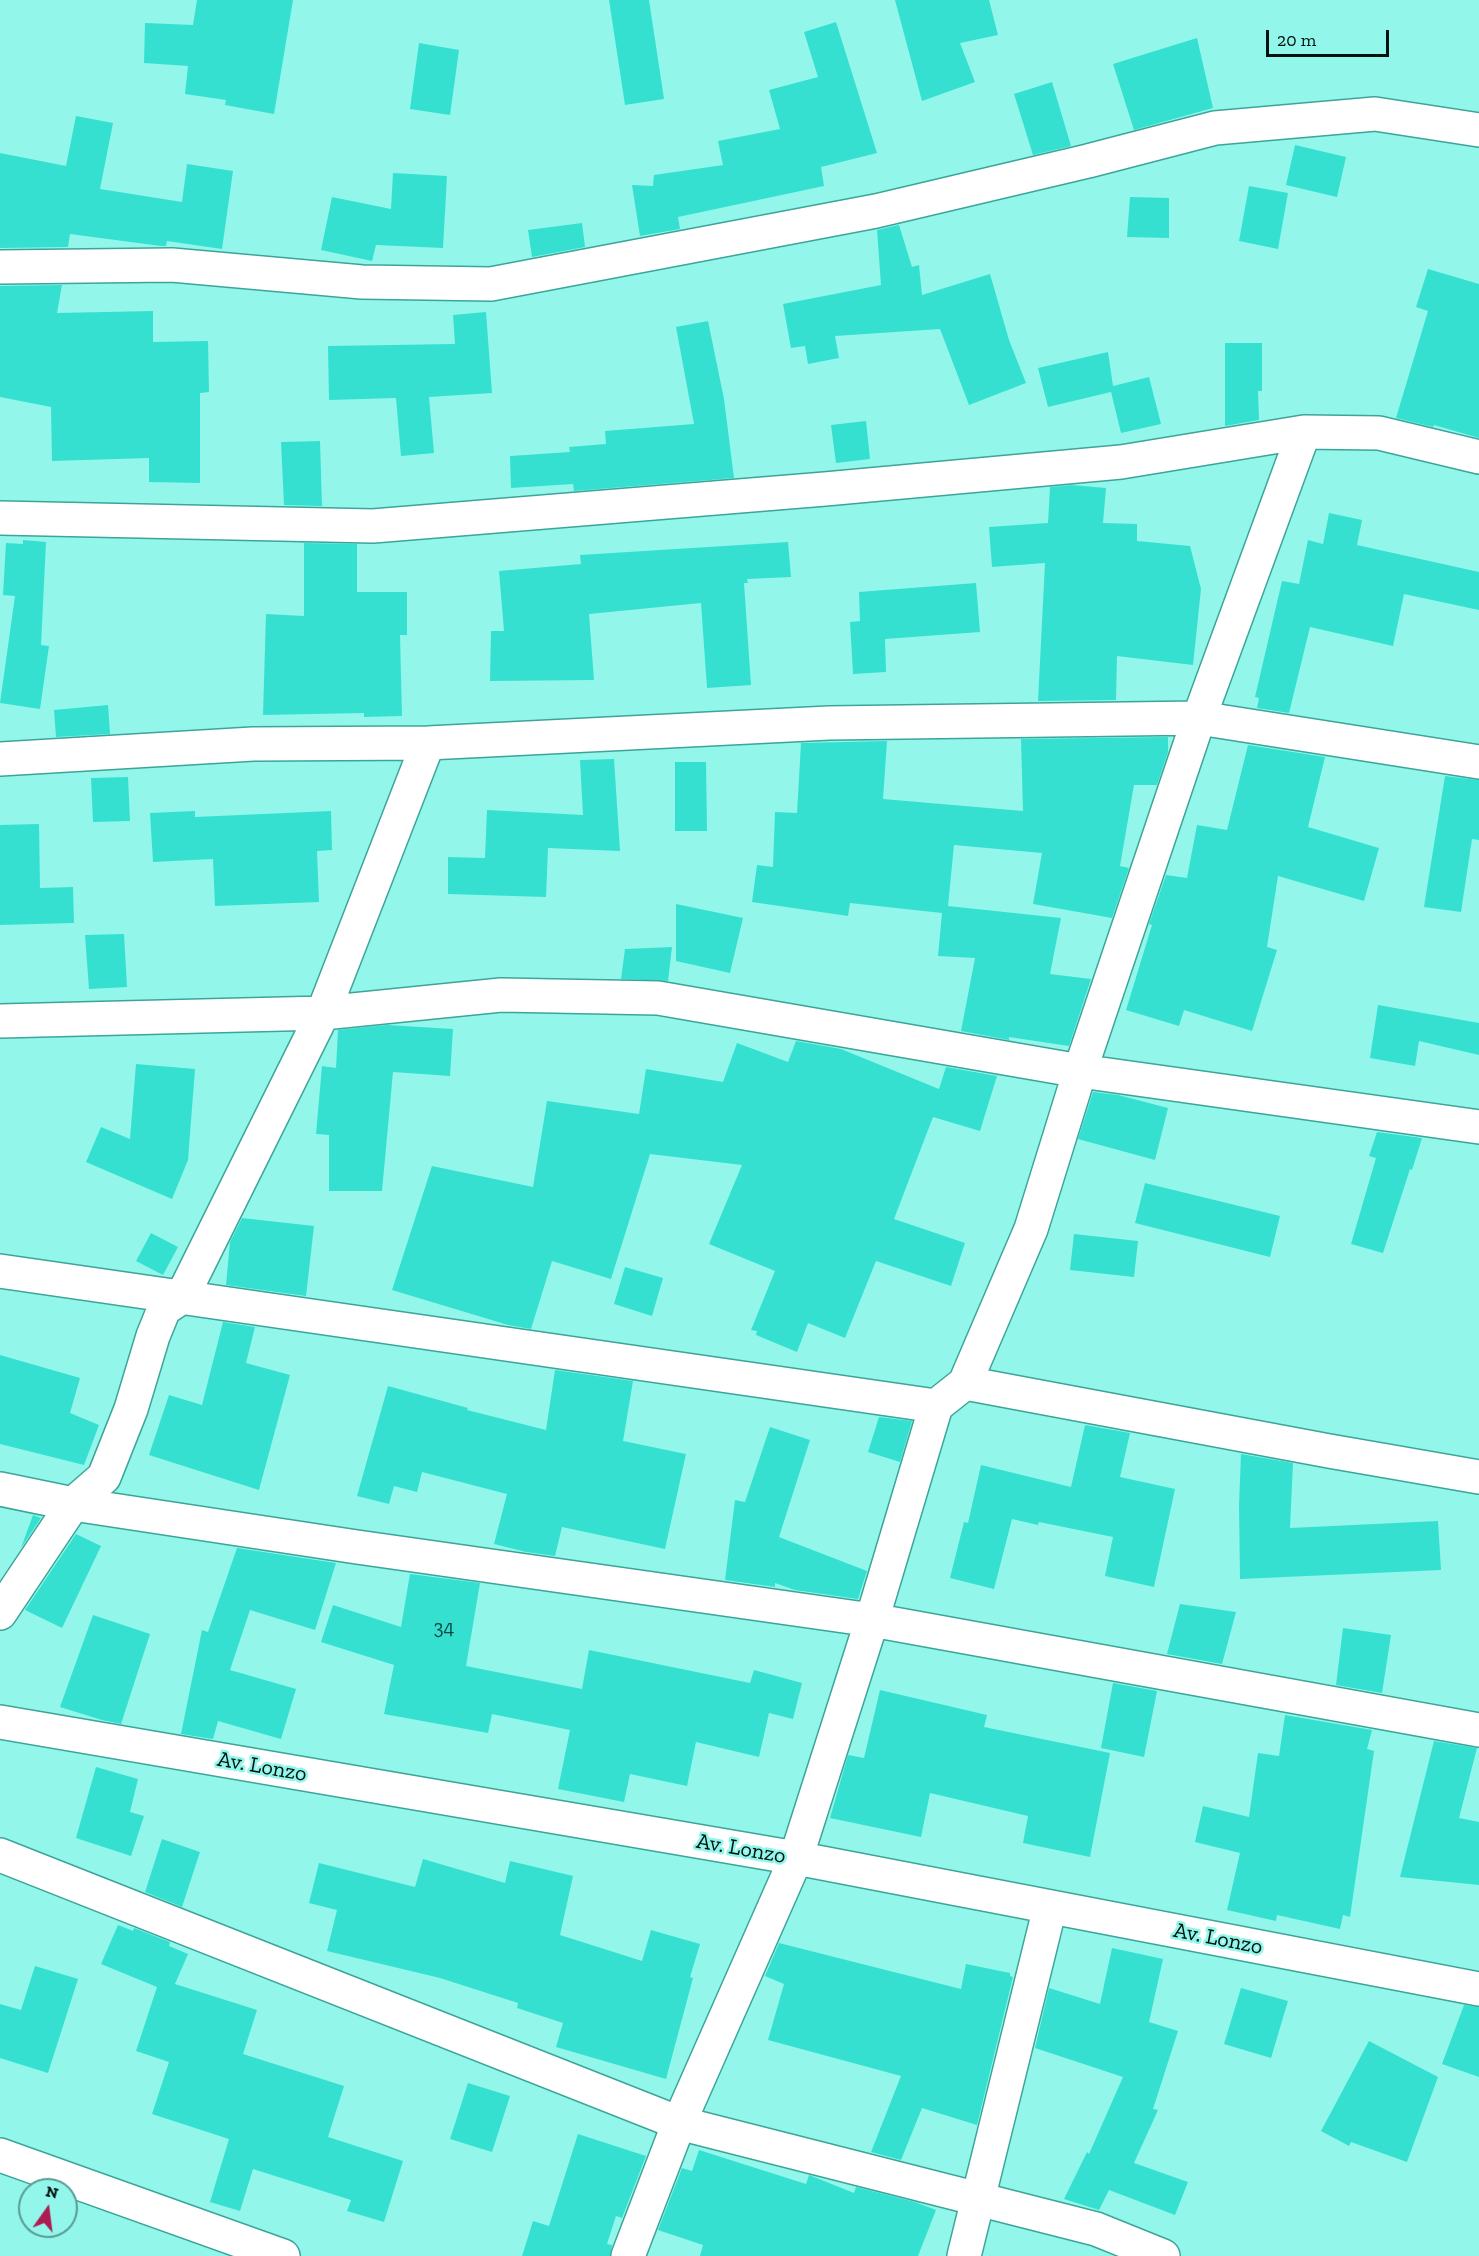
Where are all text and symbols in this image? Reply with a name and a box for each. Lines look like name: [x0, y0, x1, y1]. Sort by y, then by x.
scale bar: [1269, 18, 1392, 56]
text: 20 m: [1277, 29, 1316, 51]
house number: 34: [434, 1616, 454, 1640]
street label: Av. Lonzo: [215, 1746, 309, 1788]
street label: Av. Lonzo: [694, 1828, 788, 1870]
street label: Av. Lonzo: [1171, 1917, 1265, 1961]
north arrow: [18, 2178, 78, 2238]
text: N: [44, 2181, 60, 2203]

